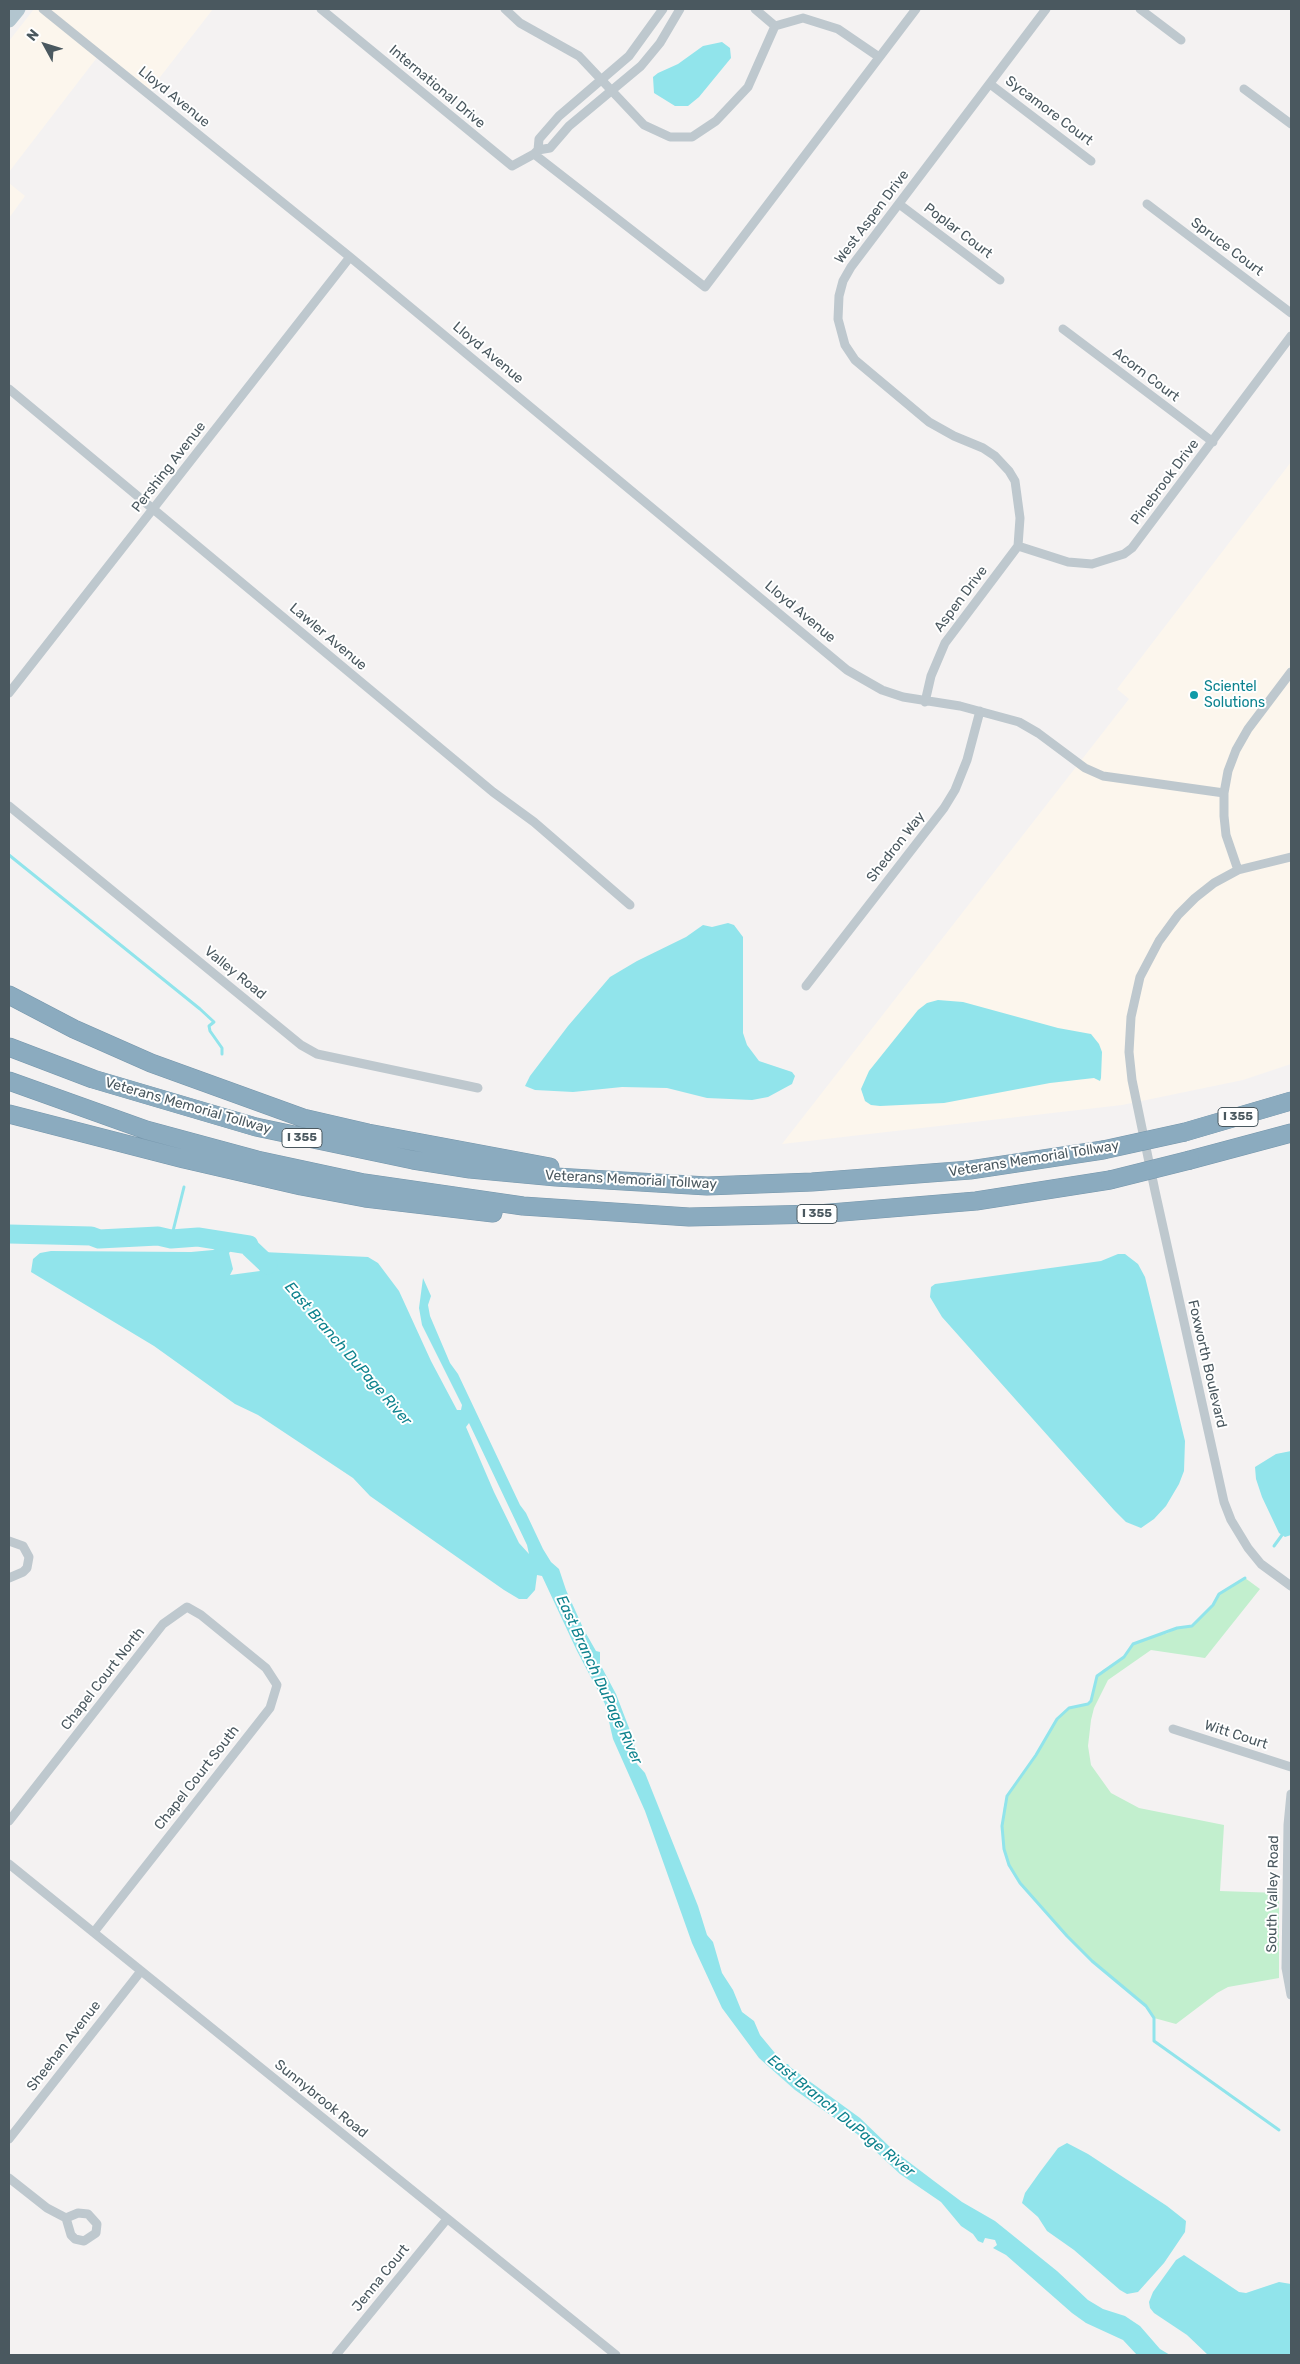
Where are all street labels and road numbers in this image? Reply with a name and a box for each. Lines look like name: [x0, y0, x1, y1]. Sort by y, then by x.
street label: International Drive: [385, 42, 489, 132]
street label: Lloyd Avenue: [135, 63, 213, 131]
street label: Sycamore Court: [1002, 73, 1096, 149]
street label: West Aspen Drive: [831, 167, 913, 267]
street label: Poplar Court: [920, 200, 996, 262]
street label: Spruce Court: [1187, 214, 1267, 280]
street label: Lloyd Avenue: [449, 319, 527, 387]
street label: Acorn Court: [1109, 345, 1183, 405]
street label: Pershing Avenue: [128, 418, 210, 516]
street label: Pinebrook Drive: [1127, 436, 1203, 528]
street label: Aspen Drive: [931, 563, 991, 635]
street label: Lloyd Avenue: [761, 578, 839, 646]
street label: Lawler Avenue: [286, 600, 370, 674]
street label: Shedron Way: [863, 808, 929, 886]
street label: Valley Road: [201, 943, 269, 1003]
street label: Veterans Memorial Tollway: [103, 1074, 273, 1138]
road number: I 355: [1218, 1108, 1258, 1126]
road number: I 355: [282, 1128, 322, 1148]
street label: Veterans Memorial Tollway: [948, 1137, 1120, 1181]
street label: Veterans Memorial Tollway: [545, 1167, 717, 1193]
road number: I 355: [797, 1204, 837, 1224]
street label: Foxworth Boulevard: [1184, 1298, 1230, 1430]
street label: Chapel Court North: [58, 1624, 148, 1734]
street label: Witt Court: [1202, 1717, 1270, 1753]
street label: Chapel Court South: [151, 1722, 243, 1834]
street label: South Valley Road: [1264, 1835, 1282, 1953]
street label: Sheehan Avenue: [23, 1997, 105, 2095]
street label: Sunnybrook Road: [271, 2056, 371, 2142]
street label: Jenna Court: [349, 2241, 413, 2315]

